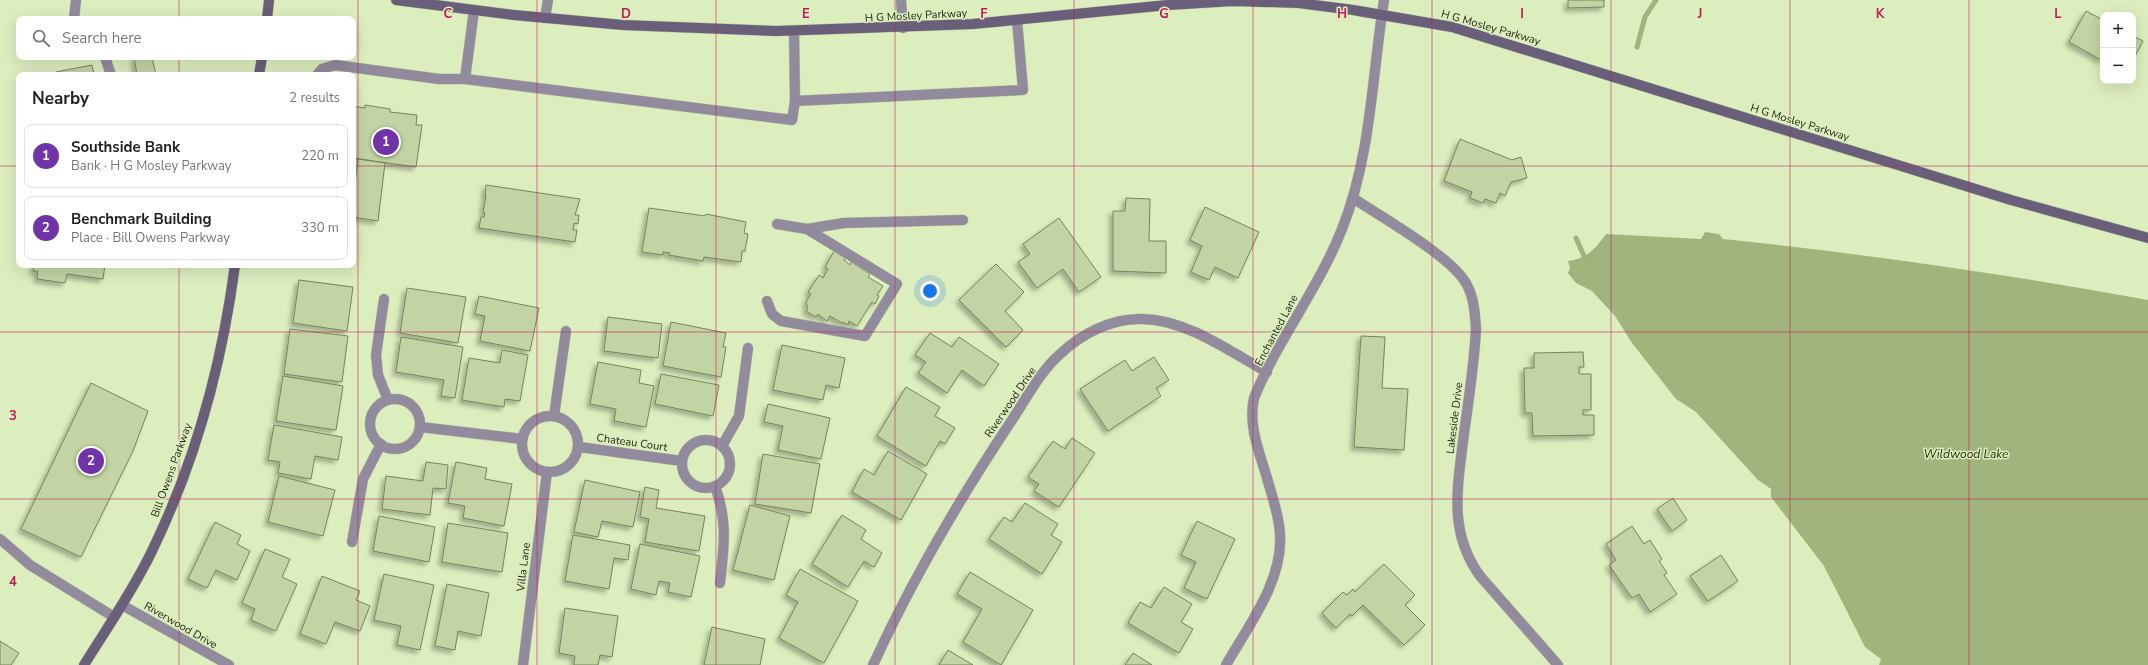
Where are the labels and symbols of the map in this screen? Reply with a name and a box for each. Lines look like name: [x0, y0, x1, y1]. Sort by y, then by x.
text: C: [444, 5, 453, 23]
text: D: [621, 5, 631, 23]
text: E: [802, 5, 810, 23]
street label: H G Mosley Parkway: [864, 5, 968, 26]
text: F: [980, 5, 988, 23]
text: G: [1159, 5, 1169, 23]
text: H: [1337, 5, 1347, 23]
text: I: [1520, 5, 1524, 23]
text: J: [1697, 5, 1702, 23]
text: K: [1876, 5, 1885, 23]
text: L: [2054, 5, 2062, 23]
street label: H G Mosley Parkway: [1439, 6, 1543, 49]
street label: H G Mosley Parkway: [1749, 100, 1851, 145]
pin: 1: [373, 127, 399, 157]
your location: [920, 281, 940, 301]
street label: Enchanted Lane: [1251, 292, 1302, 369]
street label: Riverwood Drive: [981, 364, 1040, 441]
street label: Lakeside Drive: [1443, 381, 1466, 455]
text: 3: [9, 407, 17, 425]
street label: Bill Owens Parkway: [147, 421, 196, 519]
street label: Chateau Court: [596, 430, 668, 455]
pin: 2: [78, 446, 104, 476]
water label: Wildwood Lake: [1923, 446, 2009, 462]
street label: Villa Lane: [513, 542, 534, 593]
text: 4: [9, 573, 17, 591]
street label: Riverwood Drive: [141, 598, 220, 653]

